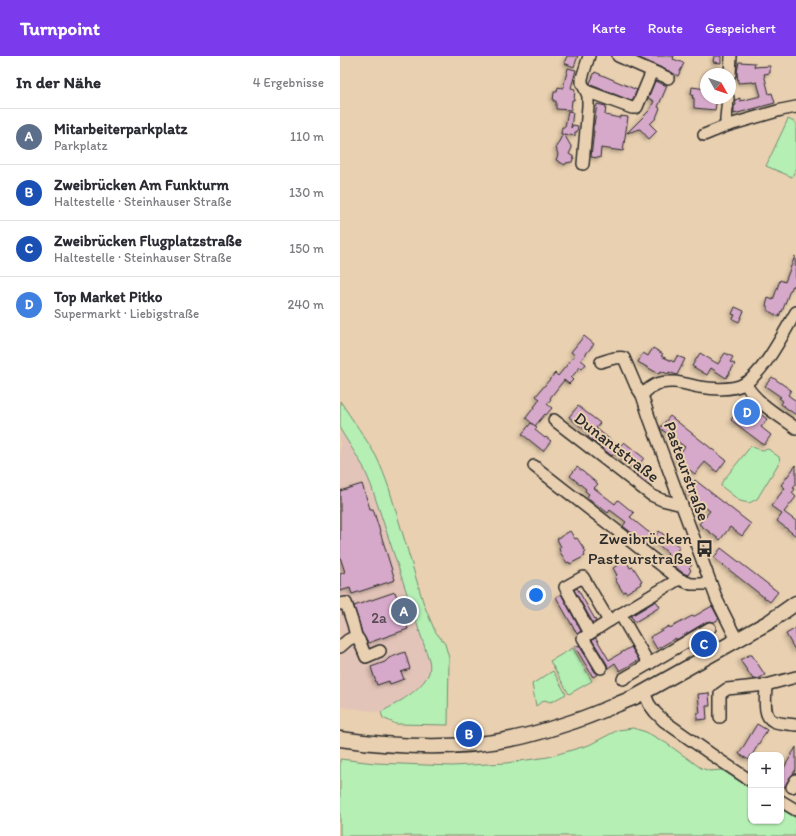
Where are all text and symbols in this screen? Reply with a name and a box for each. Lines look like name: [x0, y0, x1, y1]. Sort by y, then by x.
text: Turnpoint: [20, 17, 100, 40]
text: Karte: [592, 20, 626, 37]
text: Route: [648, 20, 683, 37]
text: Gespeichert: [705, 20, 776, 37]
north arrow: [700, 68, 736, 104]
text: In der Nähe: [16, 72, 101, 92]
text: 4 Ergebnisse: [253, 75, 324, 90]
text: Mitarbeiterparkplatz: [54, 120, 188, 138]
text: A: [25, 129, 33, 144]
text: 110 m: [290, 129, 324, 144]
text: Parkplatz: [54, 138, 107, 153]
text: Zweibrücken Am Funkturm: [54, 176, 229, 194]
text: B: [25, 185, 33, 200]
text: 130 m: [289, 185, 324, 200]
text: Haltestelle · Steinhauser Straße: [54, 194, 232, 209]
text: Zweibrücken Flugplatzstraße: [54, 232, 242, 250]
text: C: [25, 241, 33, 256]
text: 150 m: [289, 241, 324, 256]
text: Haltestelle · Steinhauser Straße: [54, 250, 232, 265]
text: Top Market Pitko: [54, 288, 162, 306]
text: D: [25, 297, 33, 312]
text: 240 m: [287, 297, 324, 312]
text: Supermarkt · Liebigstraße: [54, 306, 199, 321]
pin: D: [734, 397, 760, 427]
street label: Dunantstraße: [571, 408, 663, 486]
street label: Pasteurstraße: [660, 419, 714, 523]
place label: Zweibrücken Pasteurstraße: [588, 528, 692, 568]
bus stop icon: Zweibrücken Pasteurstraße: [695, 538, 715, 558]
your location: [526, 585, 546, 605]
pin: A: [391, 596, 417, 626]
house number: 2a: [371, 609, 387, 627]
pin: C: [691, 629, 717, 659]
pin: B: [456, 719, 482, 749]
map controls: [748, 752, 784, 824]
button: +: [748, 752, 784, 788]
button: −: [748, 788, 784, 824]

